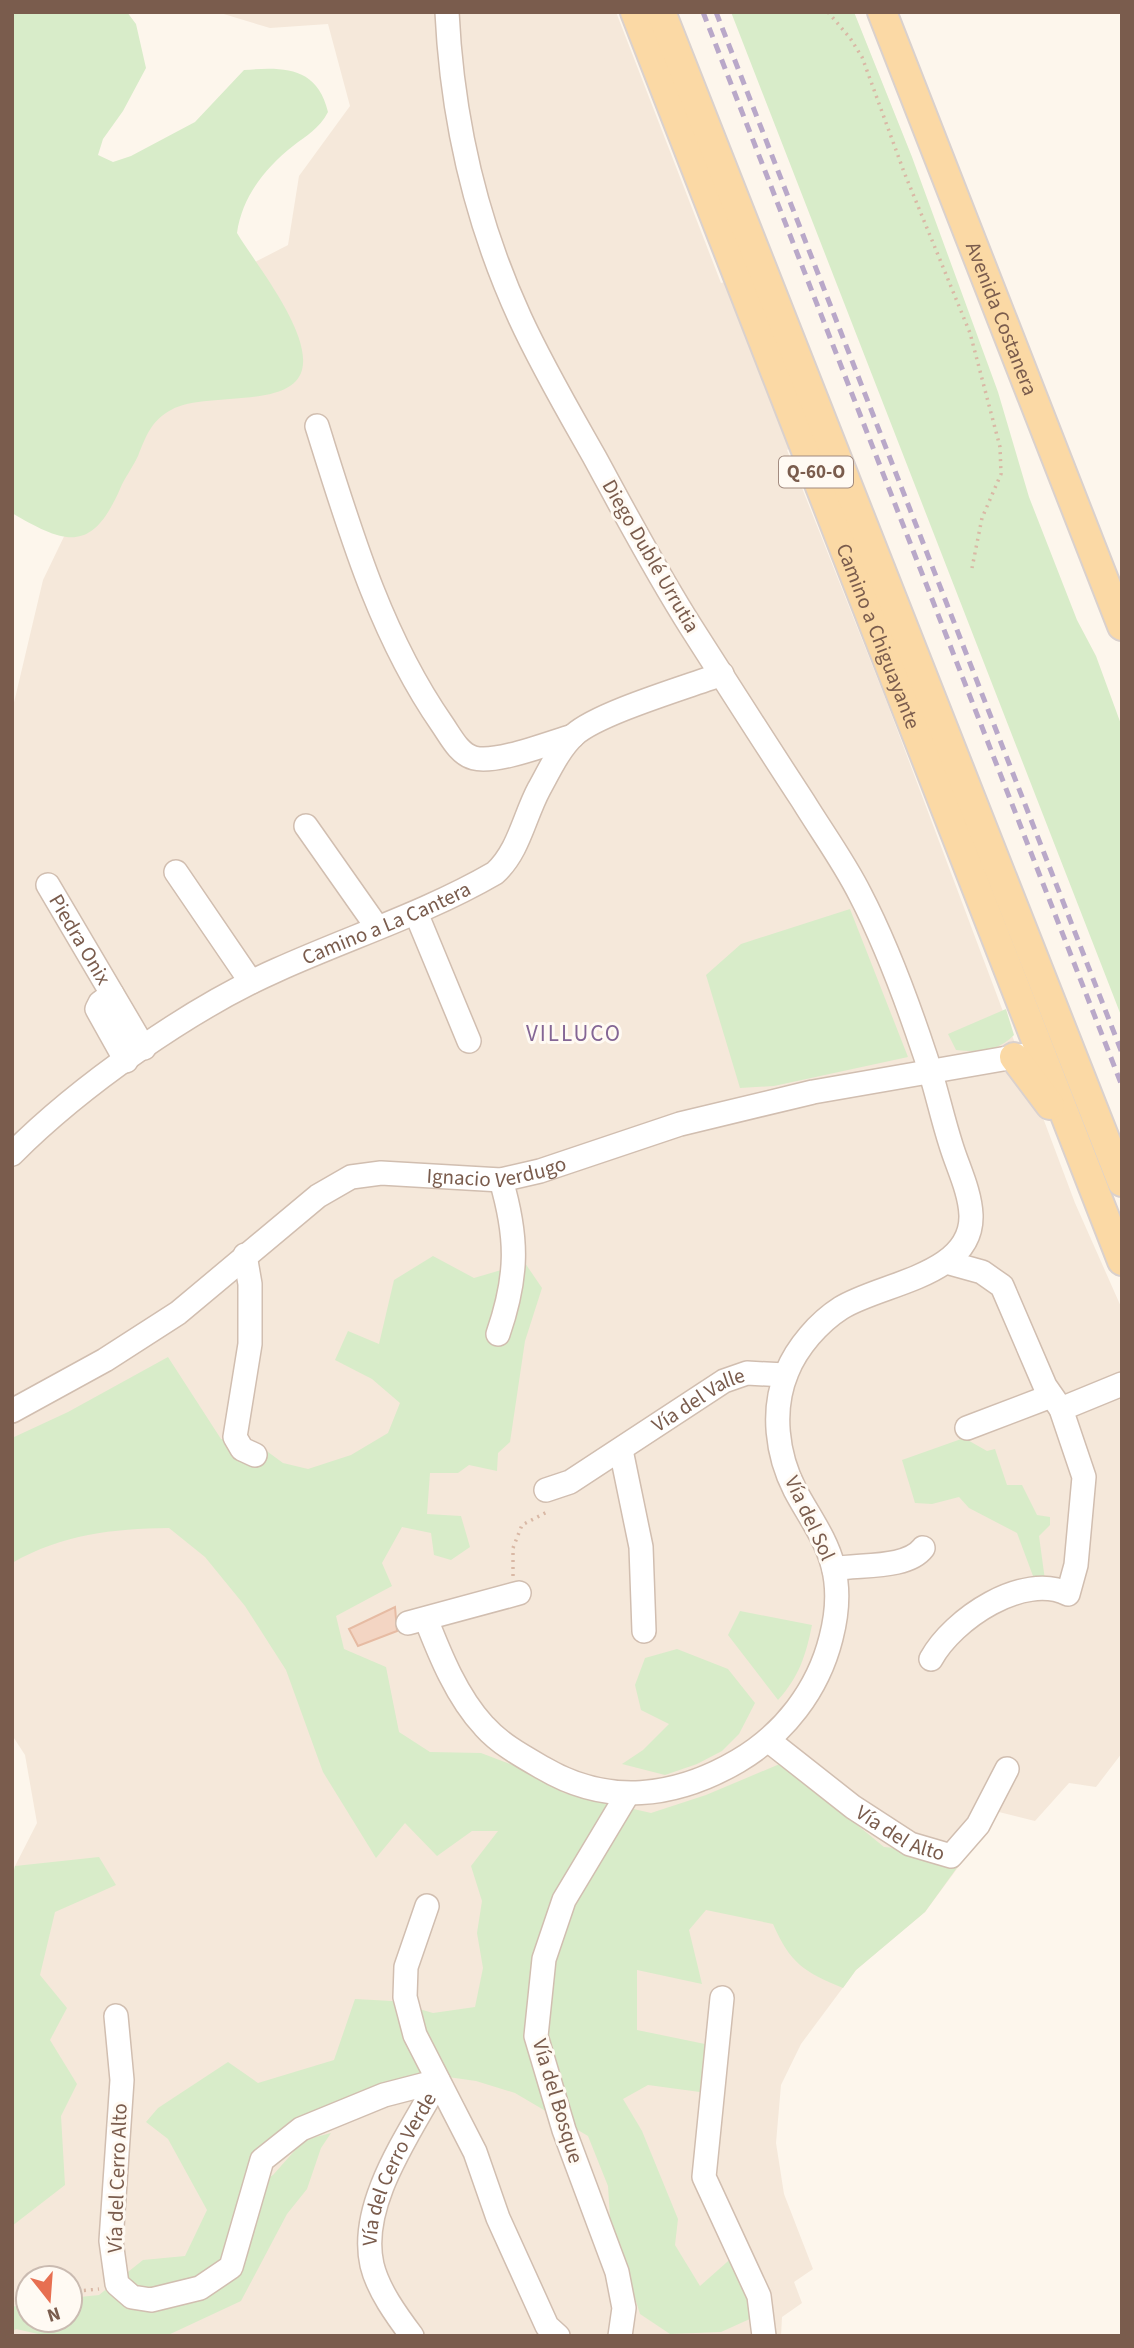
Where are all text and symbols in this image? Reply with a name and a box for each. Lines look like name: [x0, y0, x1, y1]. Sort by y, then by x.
street label: Avenida Costanera: [958, 237, 1045, 400]
road number: Q-60-O: [779, 457, 853, 488]
street label: Diego Dublé Urrutia: [595, 474, 707, 638]
street label: Camino a Chiguayante: [829, 539, 928, 733]
street label: Camino a La Cantera: [297, 874, 476, 972]
street label: Piedra Onix: [41, 888, 119, 991]
district label: VILLUCO: [526, 1017, 622, 1050]
street label: Ignacio Verdugo: [426, 1148, 570, 1195]
street label: Vía del Valle: [646, 1360, 749, 1440]
street label: Vía del Sol: [777, 1471, 843, 1565]
street label: Vía del Alto: [850, 1798, 948, 1868]
street label: Vía del Bosque: [525, 2035, 591, 2167]
street label: Vía del Cerro Verde: [355, 2087, 444, 2246]
street label: Vía del Cerro Alto: [99, 2103, 135, 2253]
north arrow: [14, 2264, 84, 2334]
text: N: [44, 2299, 64, 2329]

